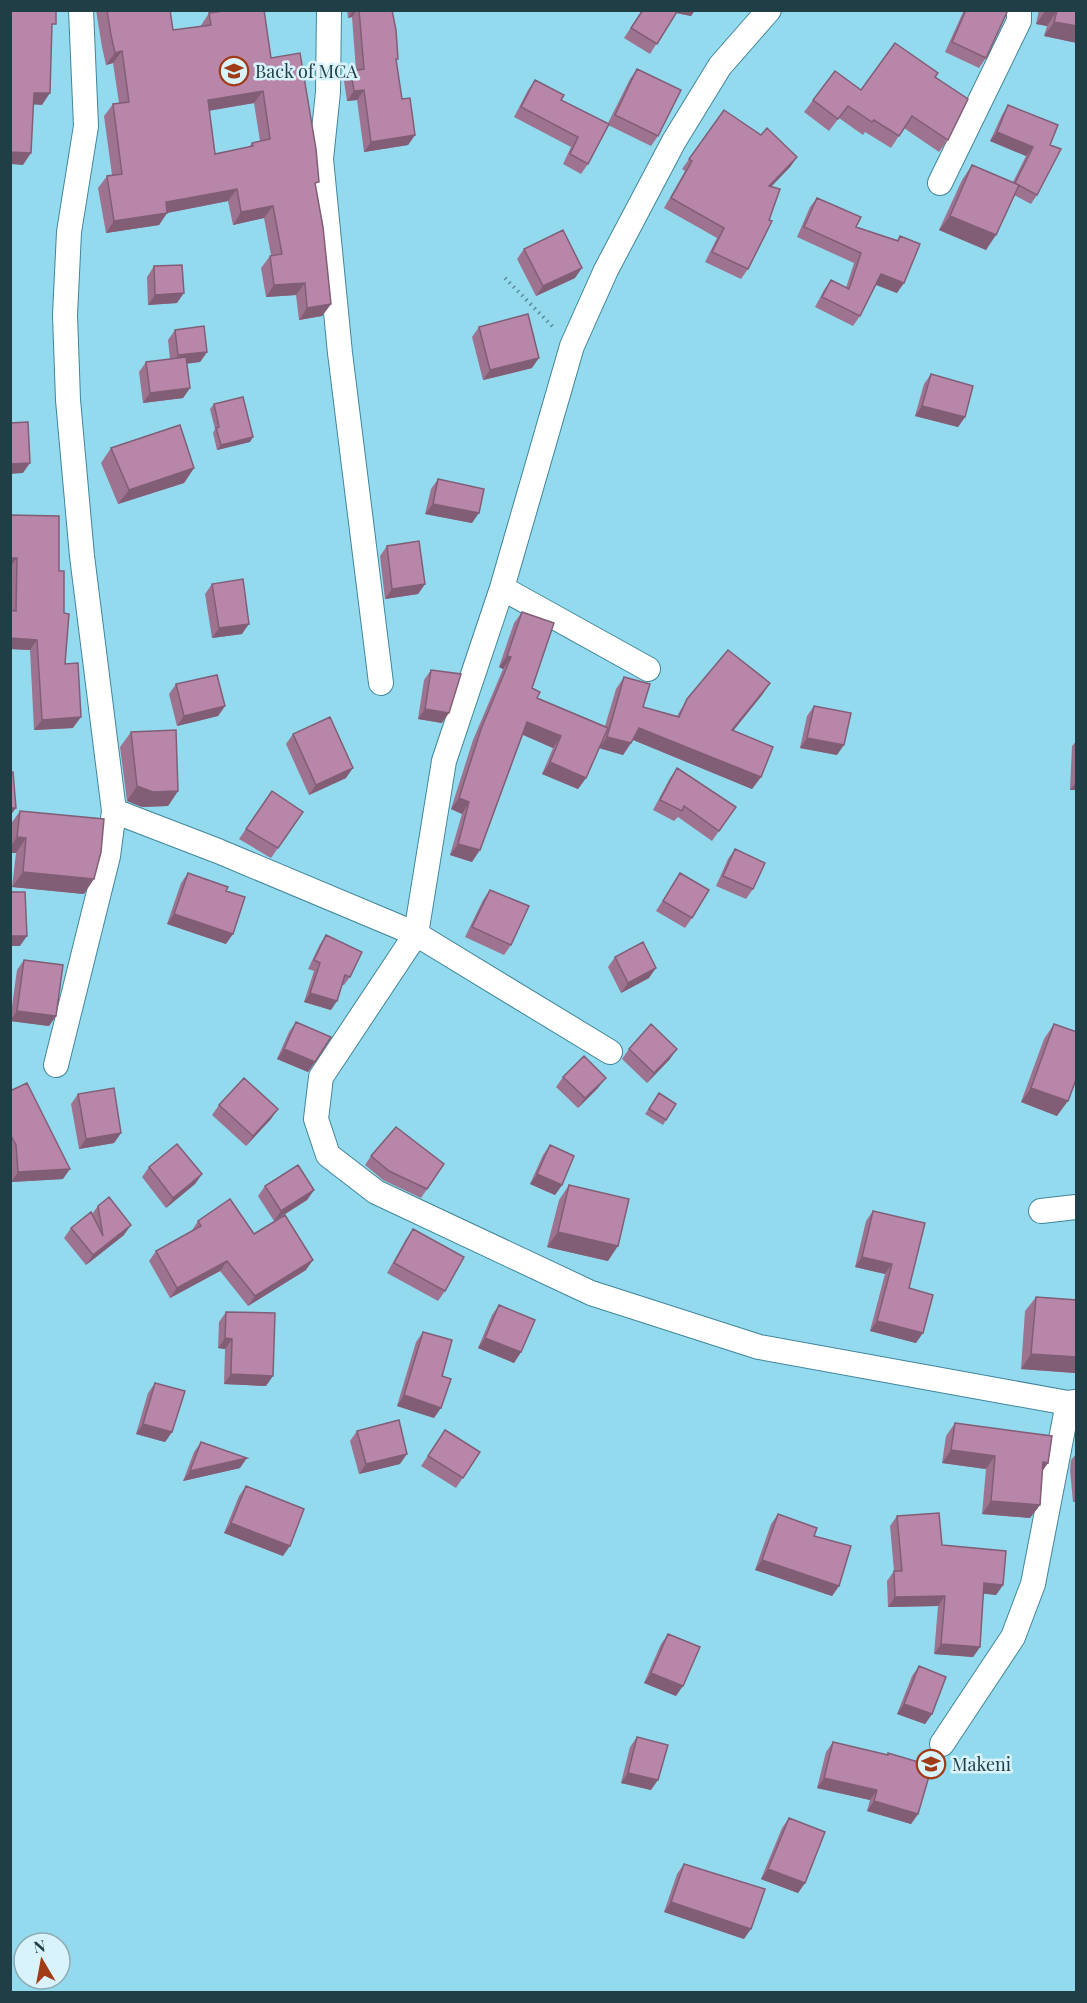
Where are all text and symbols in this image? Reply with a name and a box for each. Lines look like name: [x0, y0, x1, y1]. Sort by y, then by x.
school or university icon: Back of MCA: [218, 55, 250, 87]
place label: Back of MCA: [255, 59, 358, 83]
school or university icon: Makeni: [915, 1748, 947, 1780]
place label: Makeni: [952, 1752, 1011, 1776]
north arrow: [12, 1931, 72, 1991]
text: N: [32, 1934, 47, 1957]

